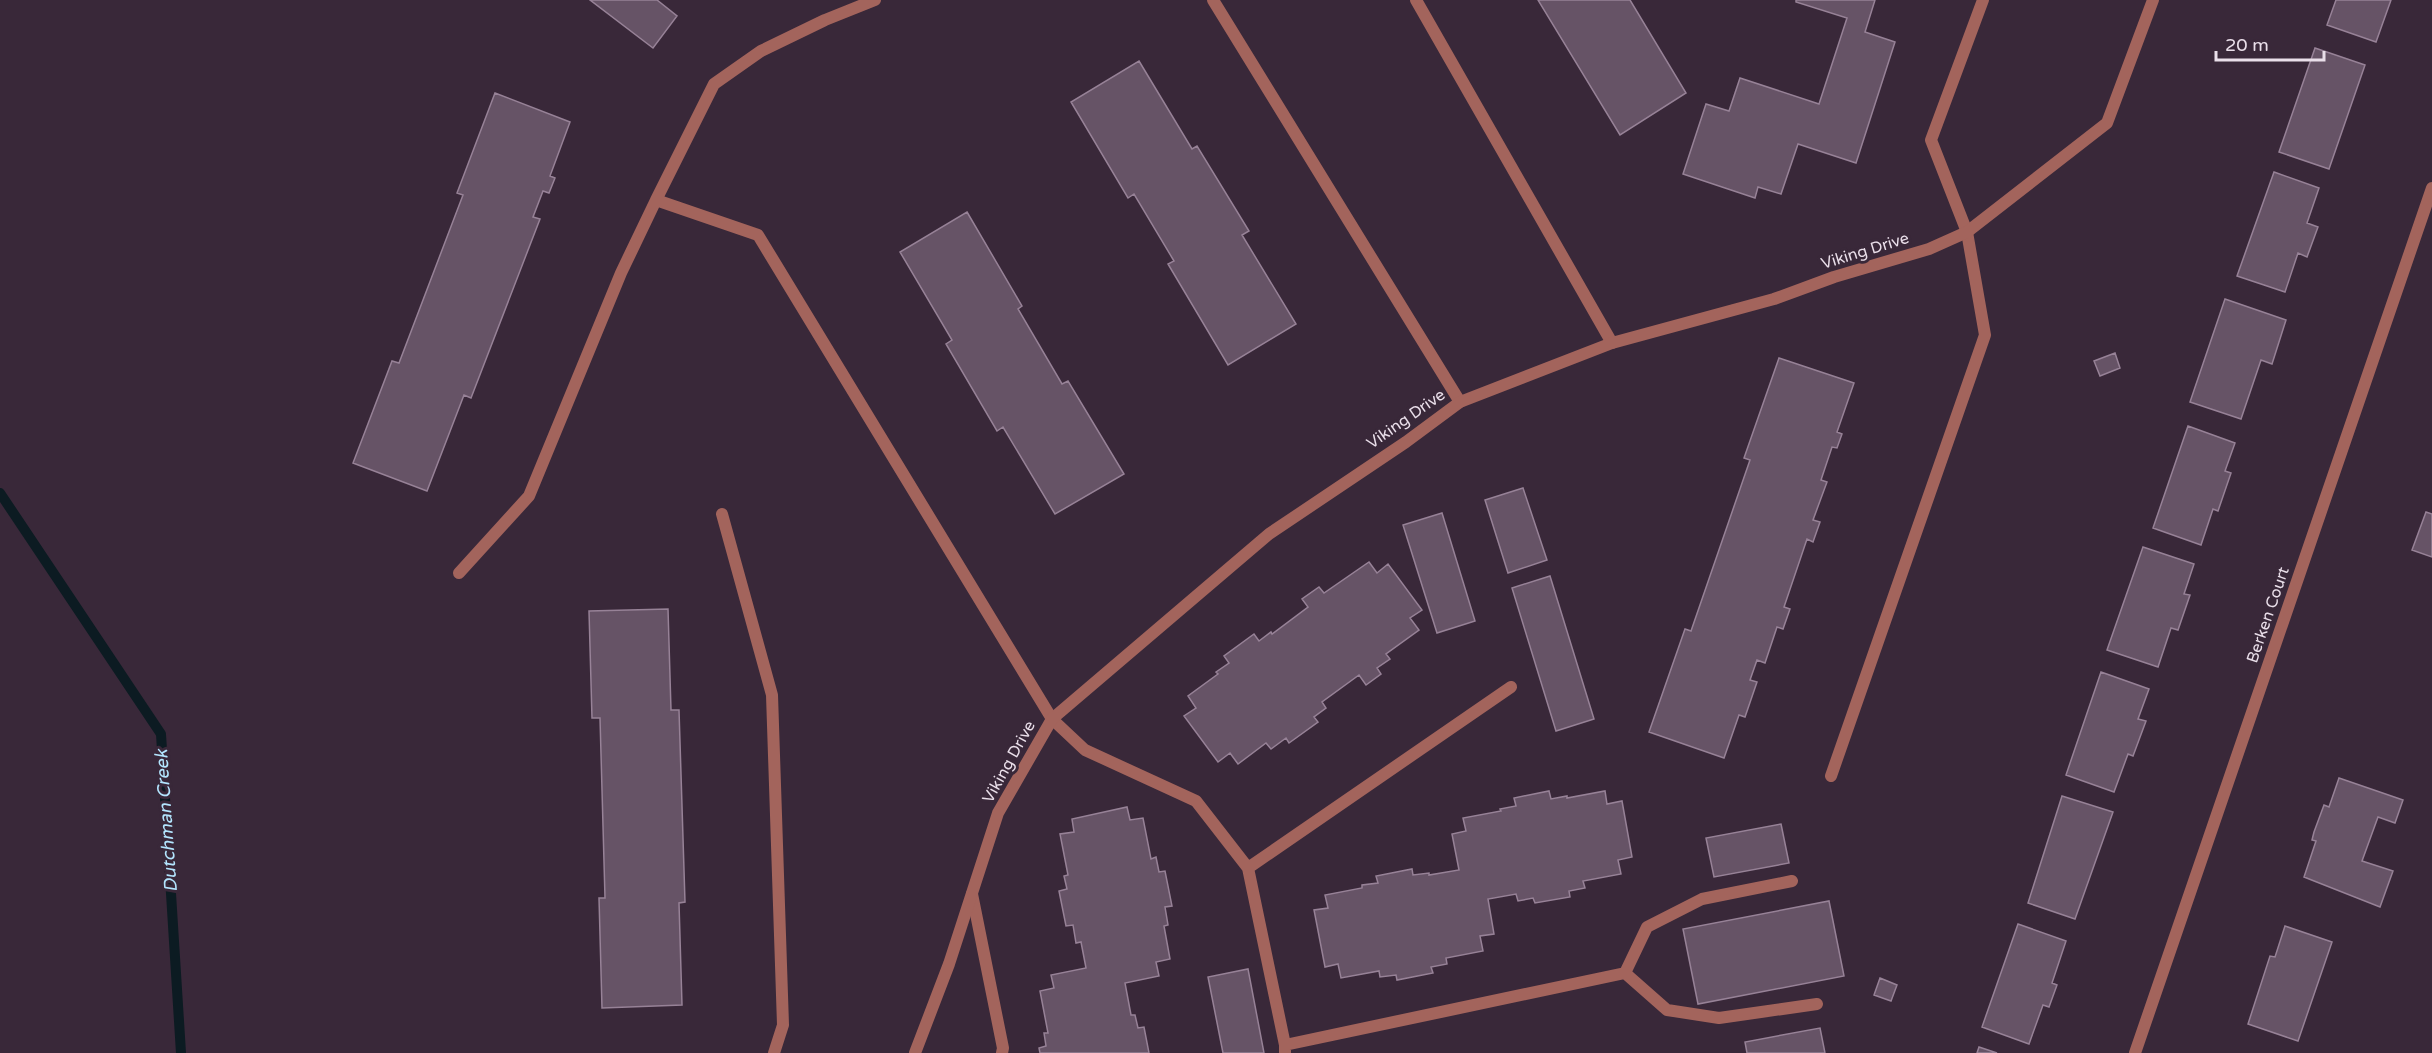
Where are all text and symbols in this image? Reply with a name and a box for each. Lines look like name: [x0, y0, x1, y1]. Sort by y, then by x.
scale bar: [2216, 24, 2324, 62]
text: 20 m: [2225, 34, 2269, 56]
street label: Viking Drive: [1819, 228, 1911, 274]
street label: Viking Drive: [1363, 385, 1449, 453]
street label: Berken Court: [2242, 564, 2294, 666]
street label: Viking Drive: [978, 717, 1040, 807]
water label: Dutchman Creek: [150, 748, 182, 893]

